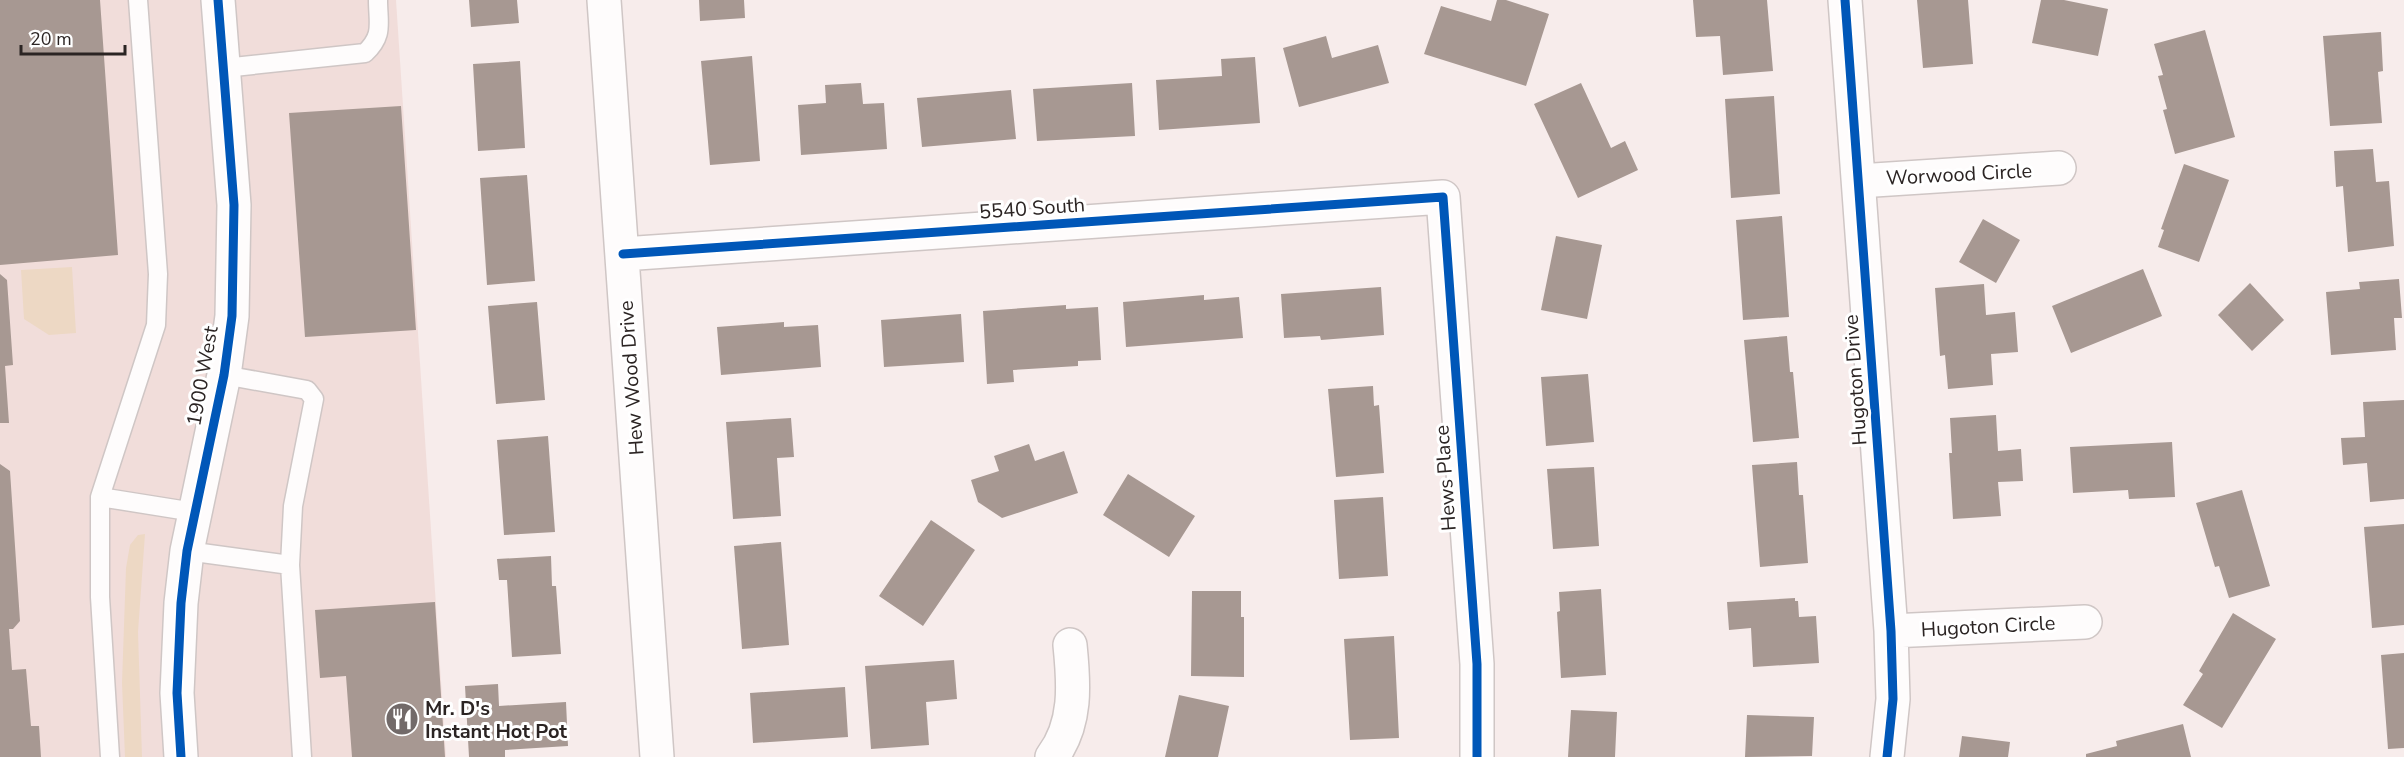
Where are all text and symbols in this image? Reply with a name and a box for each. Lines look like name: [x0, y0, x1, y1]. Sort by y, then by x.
scale bar: [21, 18, 124, 56]
text: 20 m: [30, 27, 72, 51]
street label: Worwood Circle: [1885, 157, 2033, 192]
street label: 5540 South: [978, 191, 1086, 226]
street label: Hew Wood Drive: [613, 300, 650, 456]
street label: Hugoton Drive: [1837, 314, 1874, 446]
street label: 1900 West: [180, 323, 225, 428]
street label: Hews Place: [1428, 424, 1463, 532]
street label: Hugoton Circle: [1920, 609, 2056, 644]
place label: Mr. D's Instant Hot Pot: [425, 695, 567, 745]
restaurant icon: Mr. D's Instant Hot Pot: [384, 701, 420, 737]

